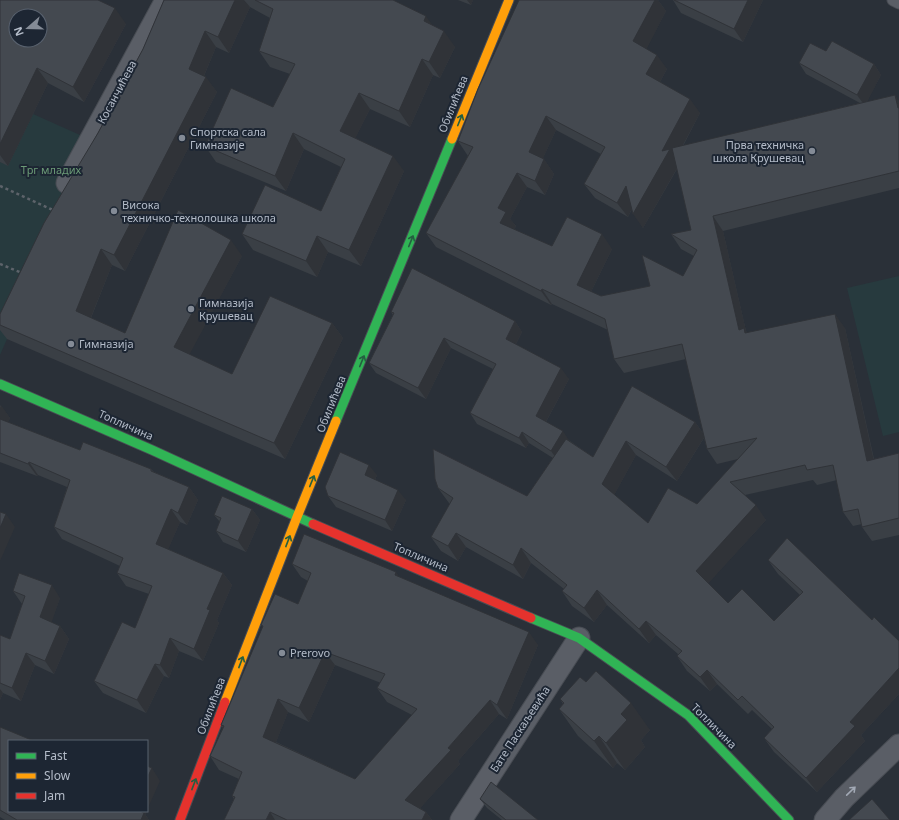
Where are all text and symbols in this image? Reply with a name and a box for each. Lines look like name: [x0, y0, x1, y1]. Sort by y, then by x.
north arrow: [8, 8, 48, 48]
text: N: [10, 25, 27, 38]
street label: Косанчићева: [94, 57, 140, 126]
street label: Обилићева: [434, 73, 471, 135]
one-way arrow: [456, 115, 464, 127]
place label: Спортска сала Гимназије: [190, 124, 266, 152]
marker: Спортска сала Гимназије: [177, 133, 187, 143]
place label: Прва техничка школа Крушевац: [713, 137, 804, 165]
marker: Прва техничка школа Крушевац: [807, 146, 817, 156]
park label: Трг младих: [21, 162, 82, 177]
place label: Висока техничко-технолошка школа: [122, 197, 276, 225]
marker: Висока техничко-технолошка школа: [109, 206, 119, 216]
one-way arrow: [408, 235, 415, 247]
place label: Гимназија Крушевац: [199, 295, 254, 323]
marker: Гимназија Крушевац: [186, 304, 196, 314]
place label: Гимназија: [79, 336, 134, 351]
marker: Гимназија: [66, 339, 76, 349]
one-way arrow: [359, 356, 366, 368]
street label: Обилићева: [312, 373, 349, 435]
street label: Топличина: [97, 406, 156, 443]
one-way arrow: [309, 476, 316, 488]
one-way arrow: [284, 536, 292, 548]
street label: Топличина: [391, 538, 451, 575]
place label: Prerovo: [290, 645, 331, 660]
marker: Prerovo: [277, 648, 287, 658]
one-way arrow: [237, 657, 245, 669]
street label: Обилићева: [193, 675, 228, 737]
street label: Бате Паскаљевића: [486, 683, 553, 775]
street label: Топличина: [688, 700, 740, 752]
legend: [8, 740, 148, 812]
text: Fast: [44, 747, 68, 764]
text: Slow: [44, 767, 71, 784]
one-way arrow: [190, 778, 198, 790]
one-way arrow: [846, 786, 856, 796]
text: Jam: [43, 787, 65, 804]

